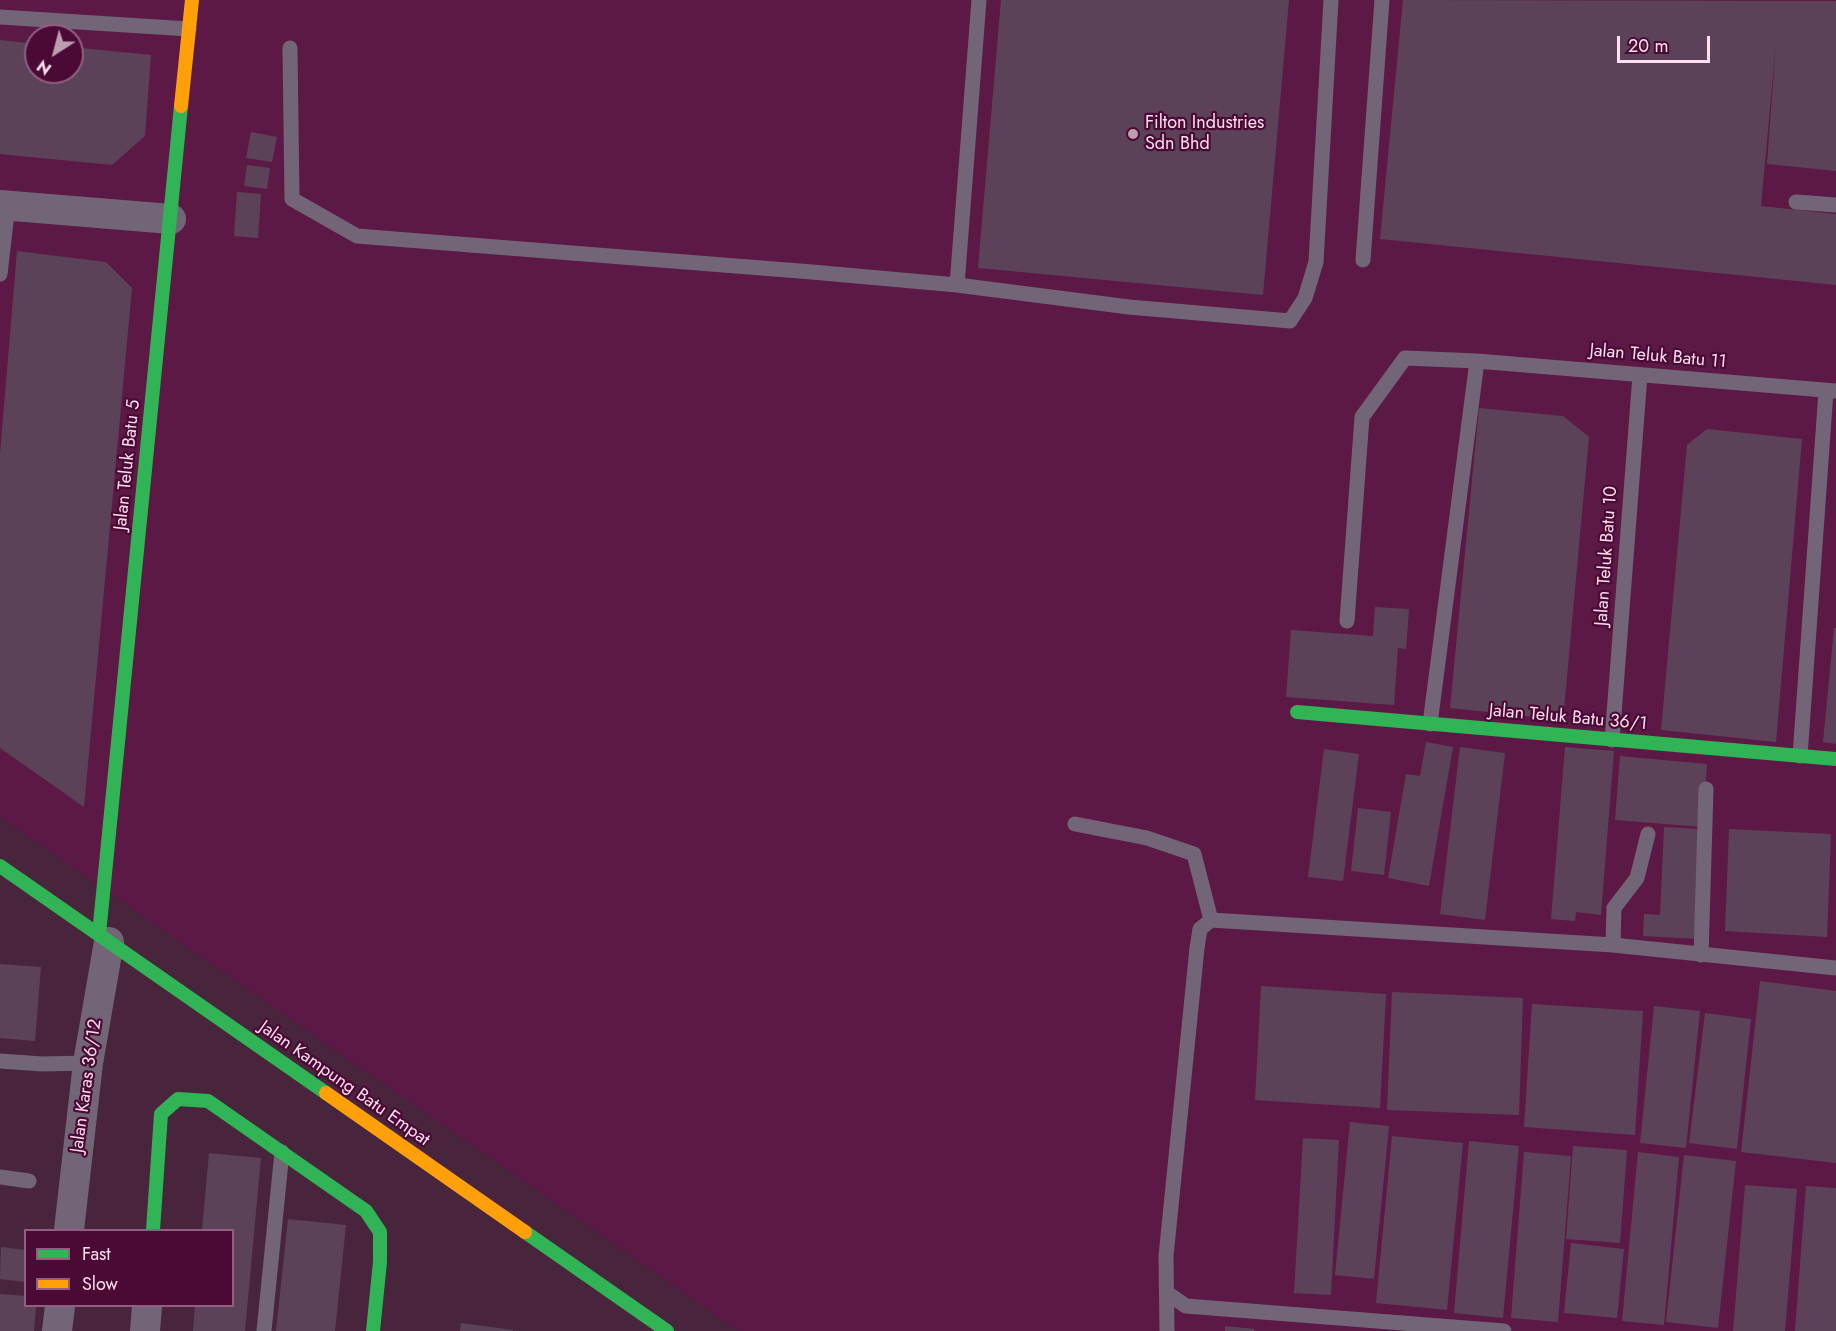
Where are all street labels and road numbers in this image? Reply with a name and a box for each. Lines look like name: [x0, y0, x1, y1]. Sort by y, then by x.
street label: Jalan Teluk Batu 11: [1589, 340, 1727, 374]
street label: Jalan Teluk Batu 5: [110, 399, 146, 531]
street label: Jalan Teluk Batu 10: [1591, 485, 1623, 627]
street label: Jalan Teluk Batu 36/1: [1488, 700, 1648, 736]
street label: Jalan Kampung Batu Empat: [255, 1017, 433, 1151]
street label: Jalan Karas 36/12: [67, 1018, 107, 1154]

